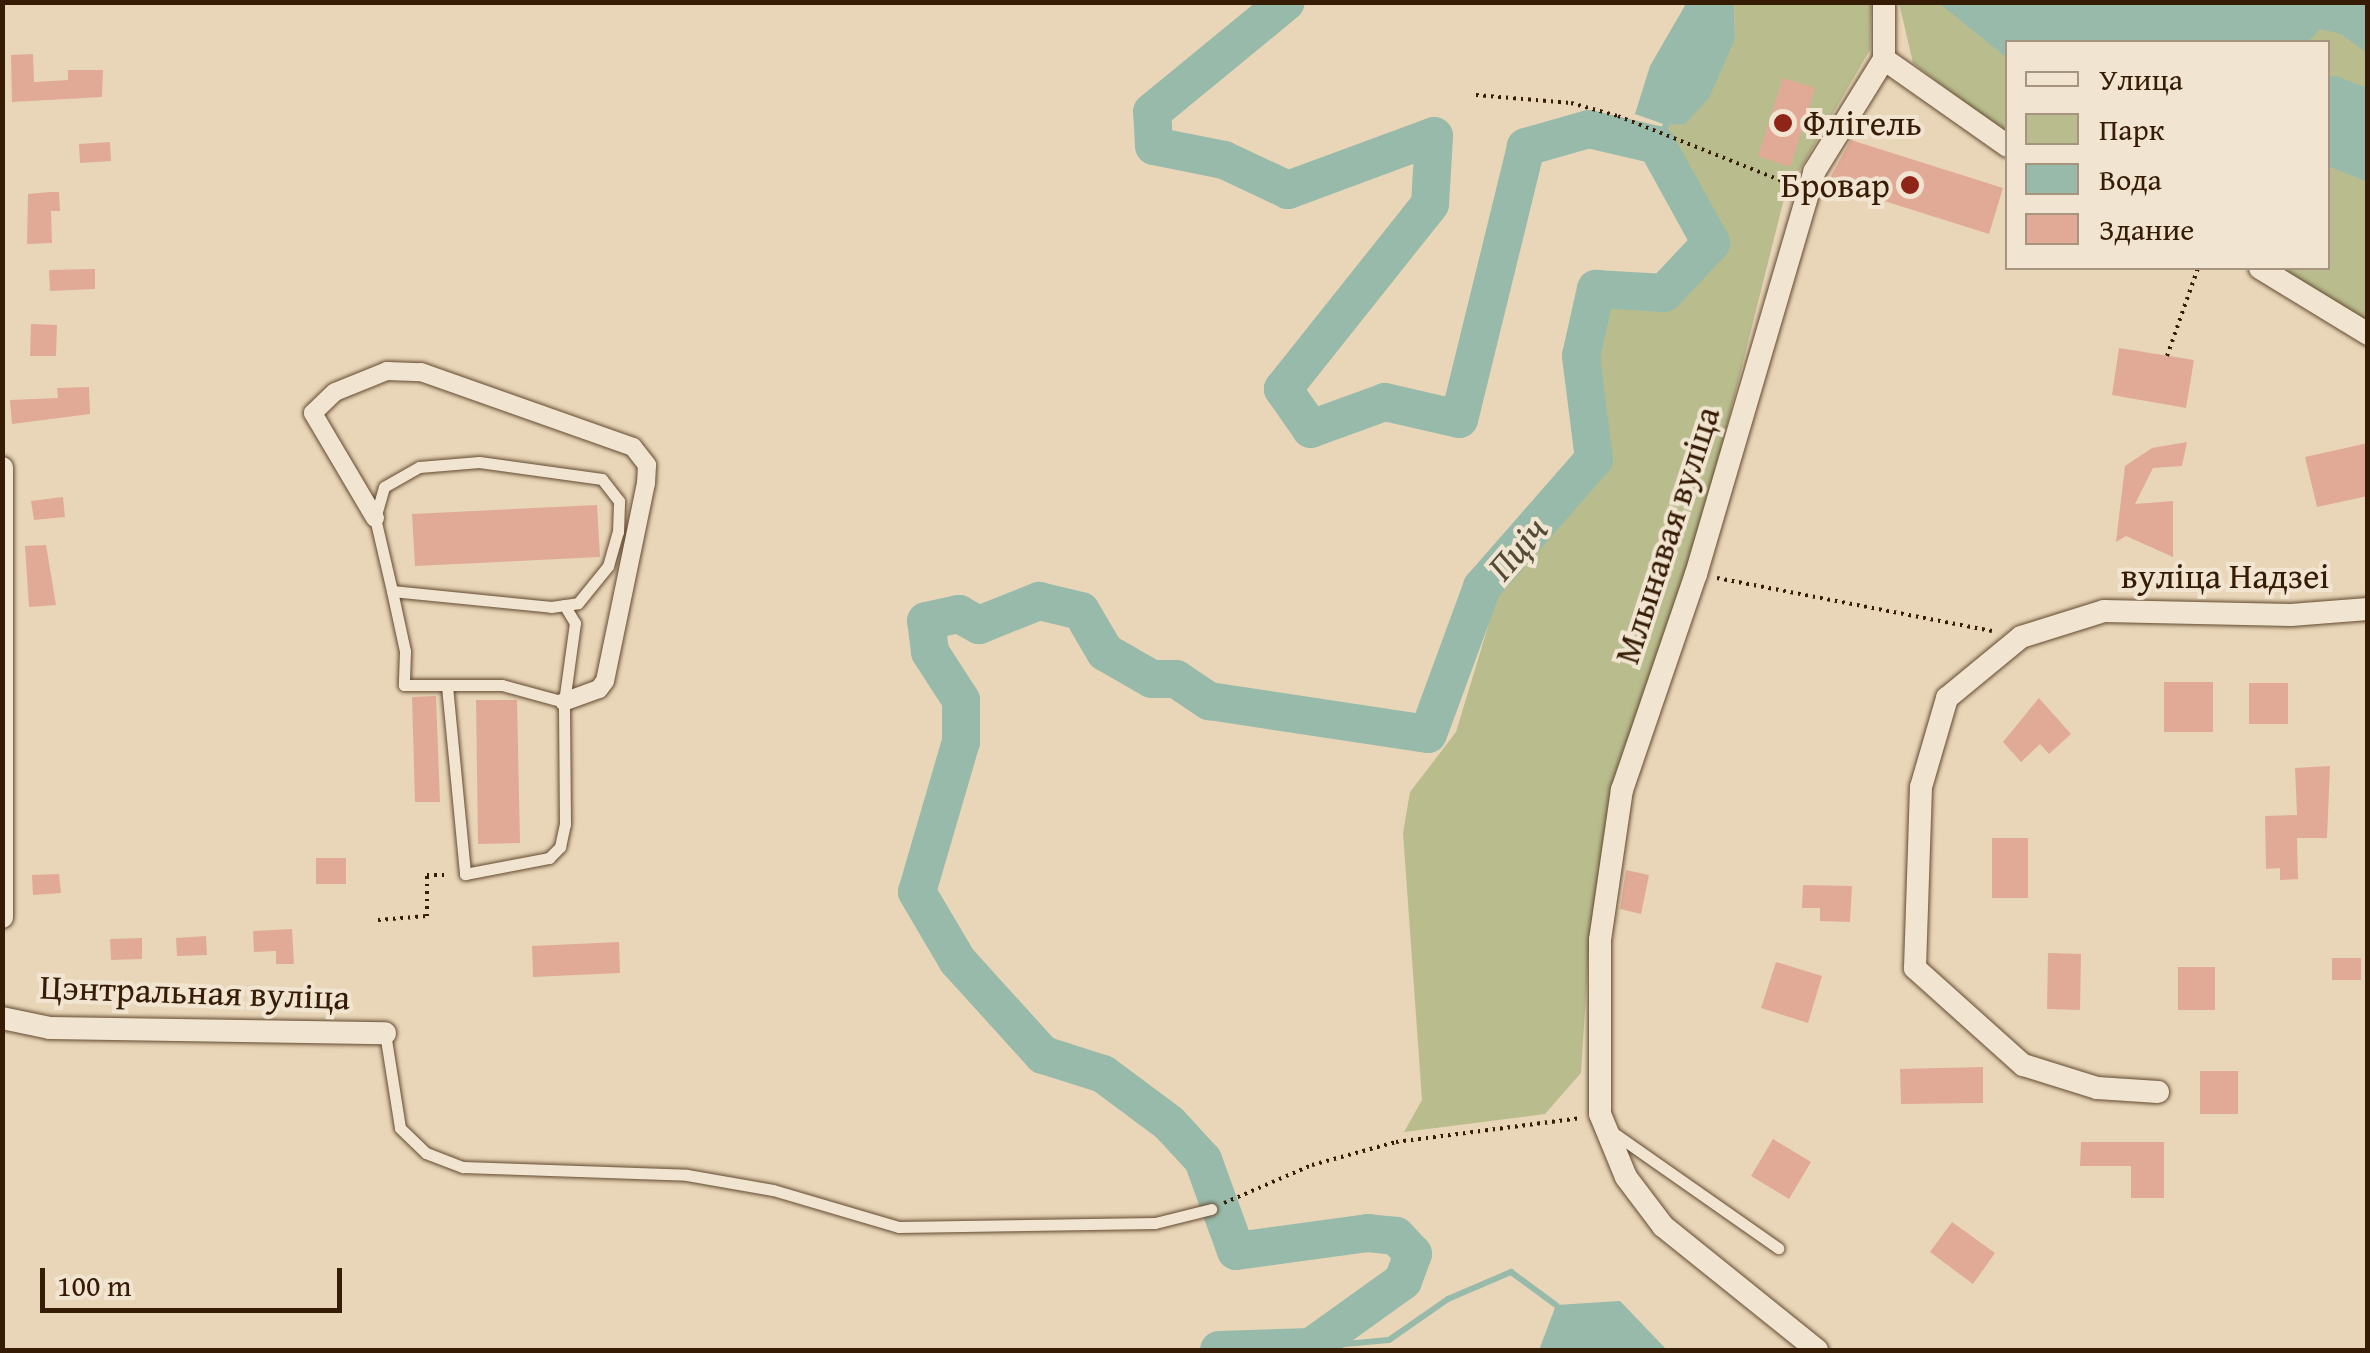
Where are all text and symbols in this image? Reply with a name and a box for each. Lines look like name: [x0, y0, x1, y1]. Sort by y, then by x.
legend: [2005, 40, 2330, 270]
text: Улица: [2099, 57, 2183, 101]
place label: Флігель: [1803, 102, 1922, 144]
text: Парк: [2099, 107, 2165, 151]
marker: Флігель: [1772, 112, 1794, 134]
text: Вода: [2099, 157, 2162, 201]
place label: Бровар: [1781, 164, 1890, 206]
marker: Бровар: [1899, 174, 1921, 196]
text: Здание: [2099, 207, 2194, 251]
street label: Млынавая вуліца: [1606, 401, 1728, 669]
water label: Пціч: [1477, 507, 1557, 589]
street label: вуліца Надзеі: [2121, 555, 2329, 597]
street label: Цэнтральная вуліца: [39, 966, 351, 1018]
scale bar: [45, 1248, 348, 1310]
text: 100 m: [57, 1263, 131, 1307]

